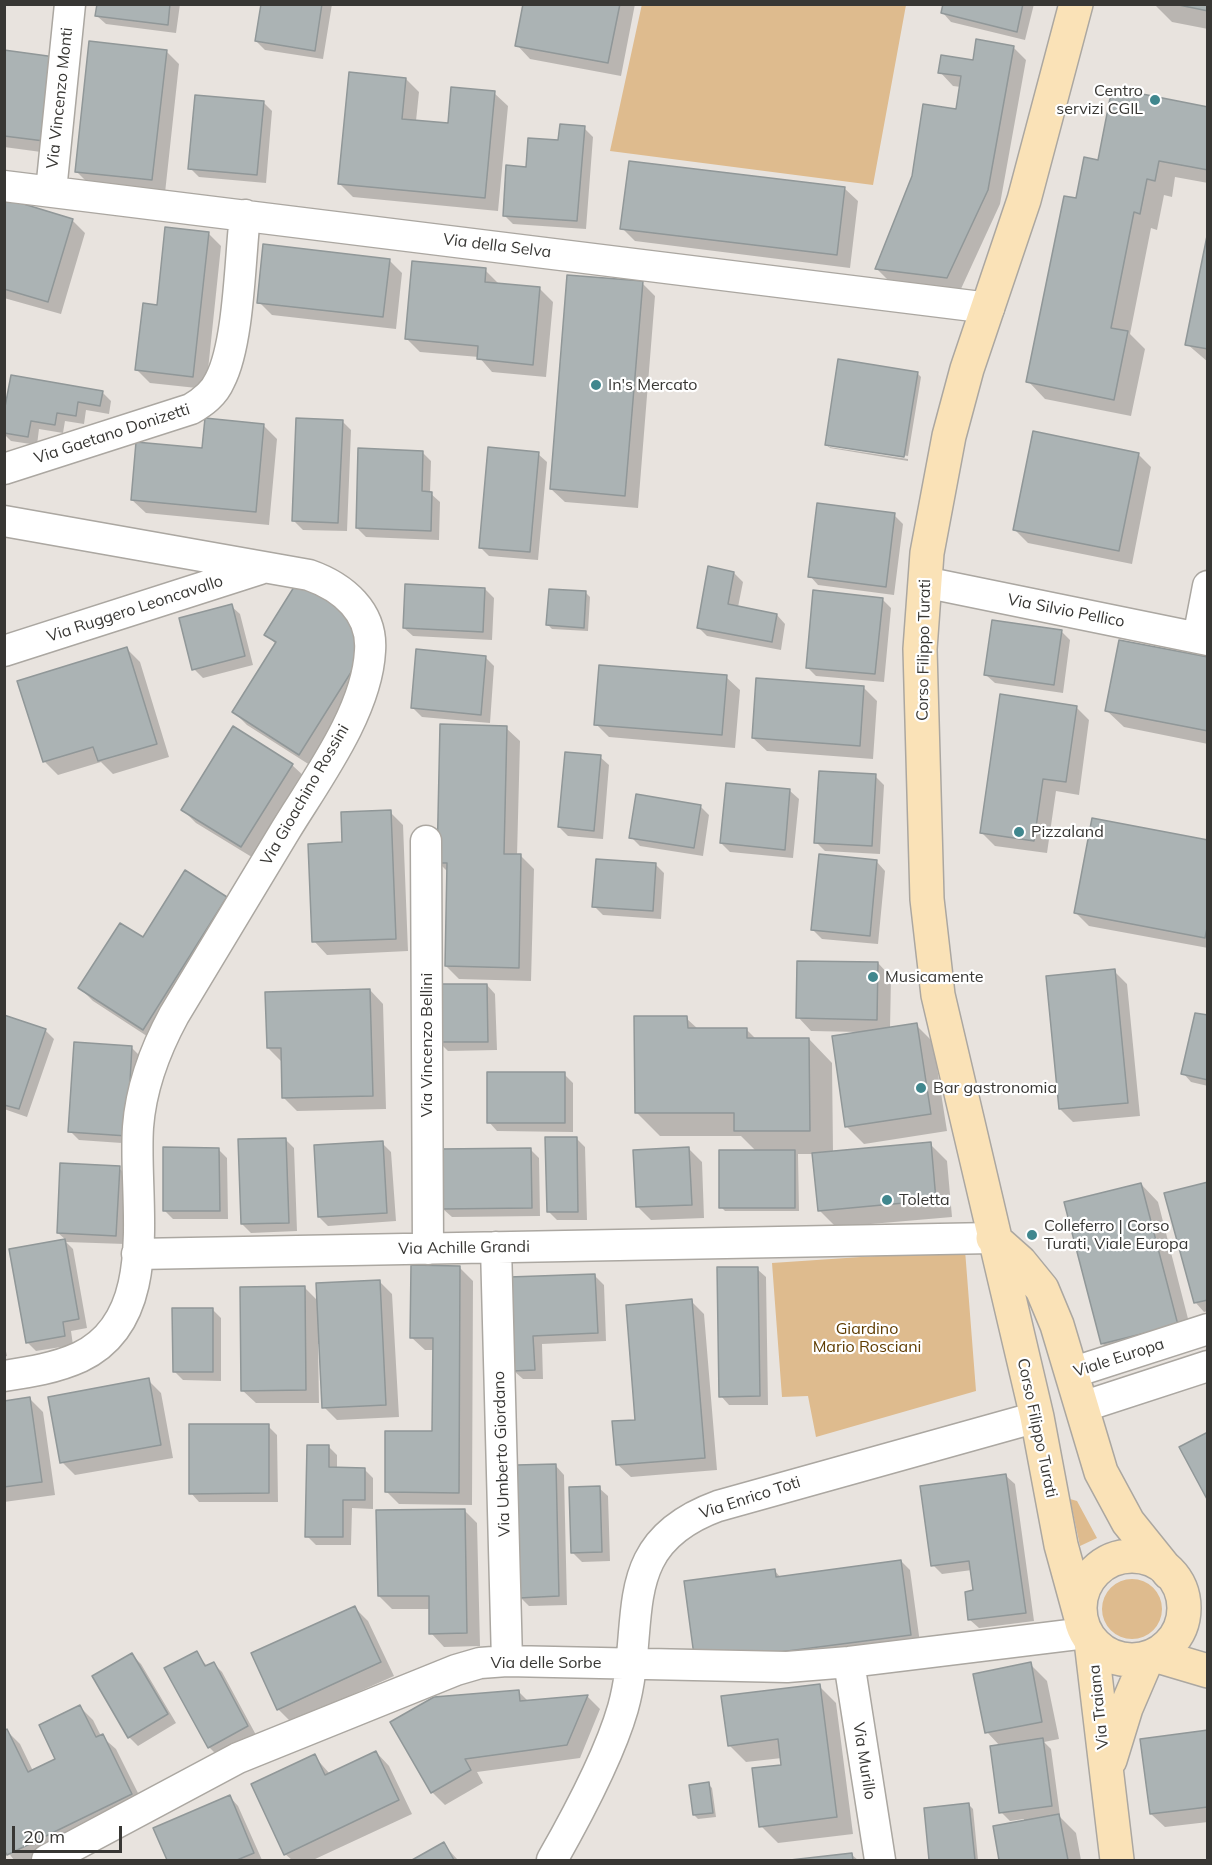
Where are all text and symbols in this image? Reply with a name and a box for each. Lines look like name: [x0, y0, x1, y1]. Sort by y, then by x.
street label: Via Vincenzo Monti: [43, 26, 77, 170]
place label: Centro servizi CGIL: [1056, 81, 1143, 119]
marker: Centro servizi CGIL: [1148, 93, 1162, 107]
street label: Via della Selva: [442, 230, 552, 262]
place label: In's Mercato: [608, 375, 697, 395]
marker: In's Mercato: [589, 378, 603, 392]
street label: Via Gaetano Donizetti: [32, 400, 192, 468]
street label: Via Ruggero Leoncavallo: [45, 571, 225, 647]
street label: Corso Filippo Turati: [913, 579, 935, 721]
street label: Via Silvio Pellico: [1006, 590, 1126, 632]
street label: Via Gioachino Rossini: [257, 721, 353, 869]
place label: Pizzaland: [1031, 822, 1104, 842]
marker: Pizzaland: [1012, 825, 1026, 839]
place label: Musicamente: [885, 967, 984, 987]
marker: Musicamente: [866, 970, 880, 984]
street label: Via Vincenzo Bellini: [417, 973, 437, 1117]
place label: Bar gastronomia: [933, 1078, 1057, 1098]
marker: Bar gastronomia: [914, 1081, 928, 1095]
place label: Toletta: [899, 1190, 950, 1210]
marker: Toletta: [880, 1193, 894, 1207]
place label: Colleferro | Corso Turati, Viale Europa: [1044, 1216, 1188, 1254]
marker: Colleferro | Corso Turati, Viale Europa: [1025, 1228, 1039, 1242]
street label: Via Achille Grandi: [398, 1237, 530, 1259]
park label: Giardino Mario Rosciani: [813, 1319, 921, 1357]
street label: Viale Europa: [1071, 1334, 1167, 1382]
street label: Corso Filippo Turati: [1013, 1357, 1061, 1499]
street label: Via Umberto Giordano: [490, 1371, 514, 1537]
street label: Via Enrico Toti: [697, 1473, 803, 1523]
street label: Via delle Sorbe: [491, 1653, 601, 1673]
street label: Via Traiana: [1085, 1664, 1113, 1750]
street label: Via Murillo: [848, 1721, 880, 1801]
scale bar: [15, 1814, 124, 1852]
text: 20 m: [23, 1825, 65, 1848]

